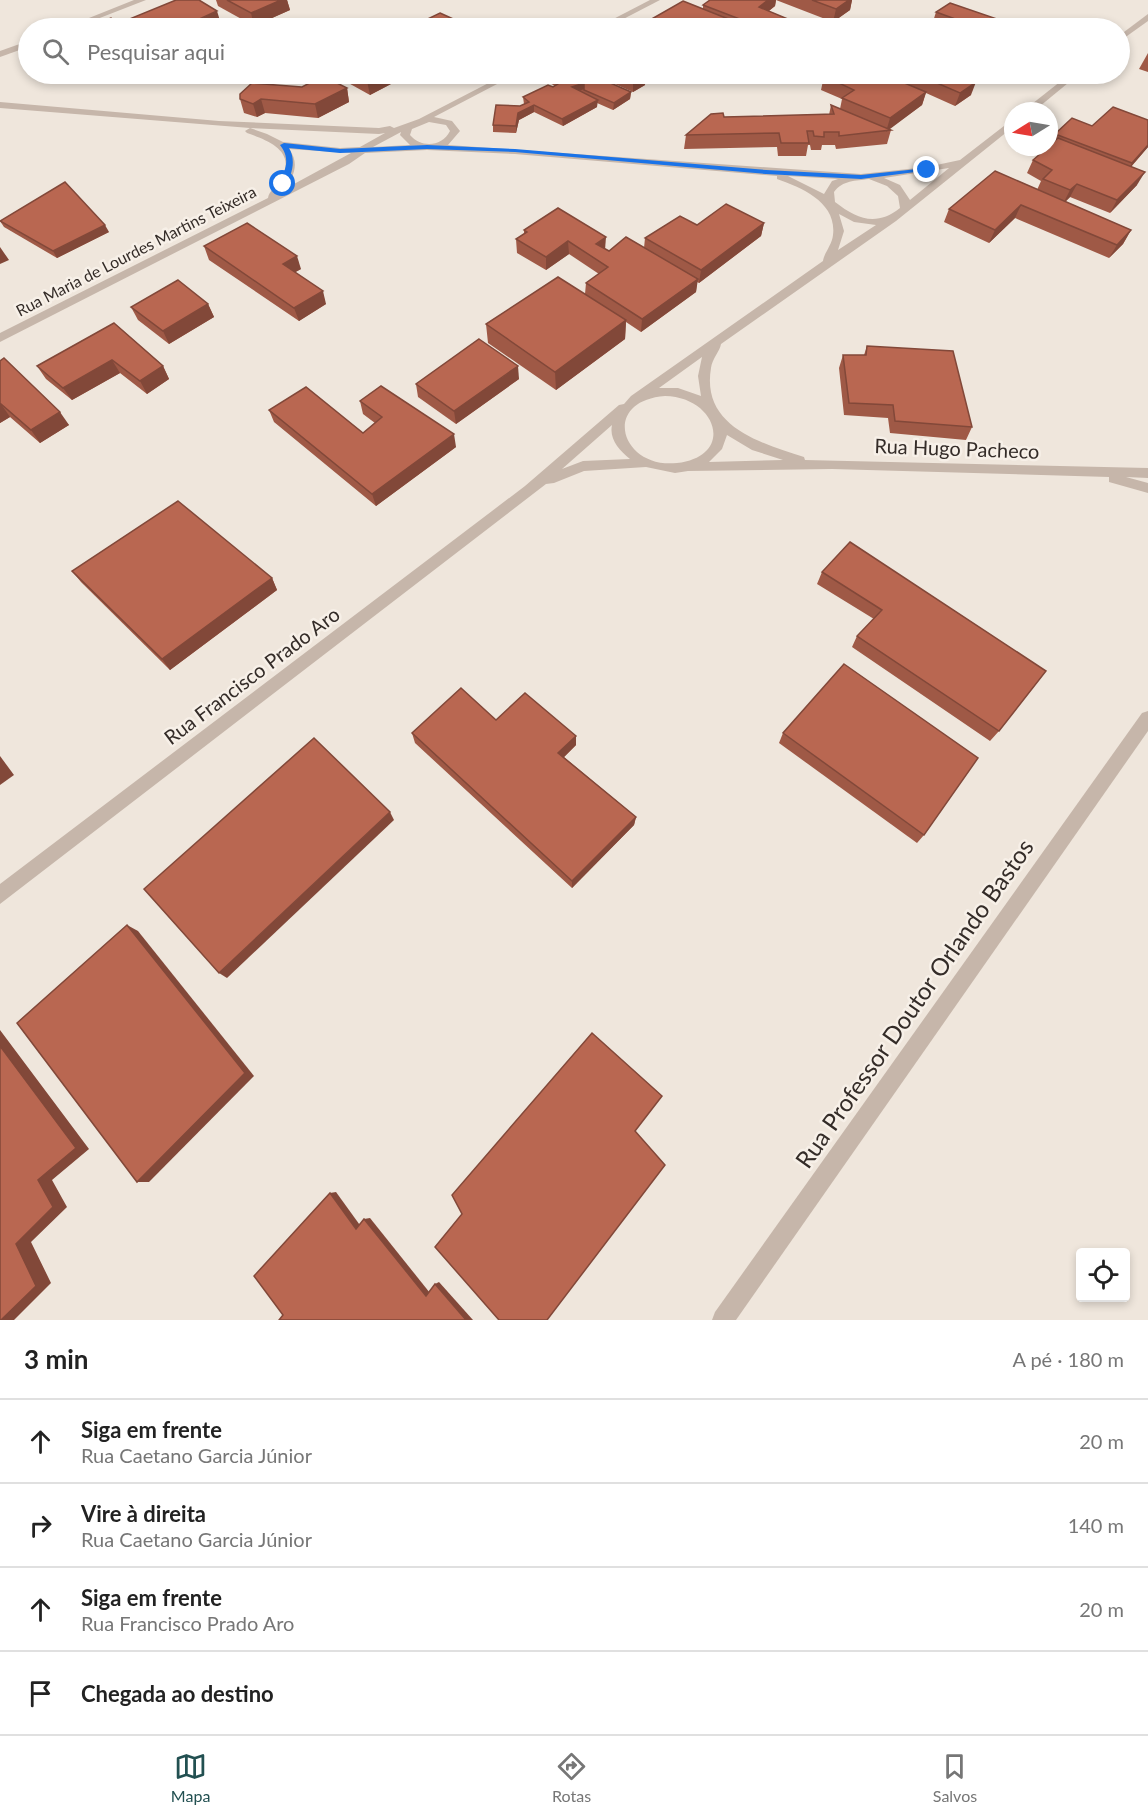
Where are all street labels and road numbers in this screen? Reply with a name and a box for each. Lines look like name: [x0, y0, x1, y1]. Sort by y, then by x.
street label: Rua Maria de Lourdes Martins Teixeira: [12, 181, 259, 320]
street label: Rua Hugo Pacheco: [874, 433, 1040, 463]
street label: Rua Francisco Prado Aro: [159, 601, 344, 749]
street label: Rua Professor Doutor Orlando Bastos: [789, 833, 1039, 1173]

